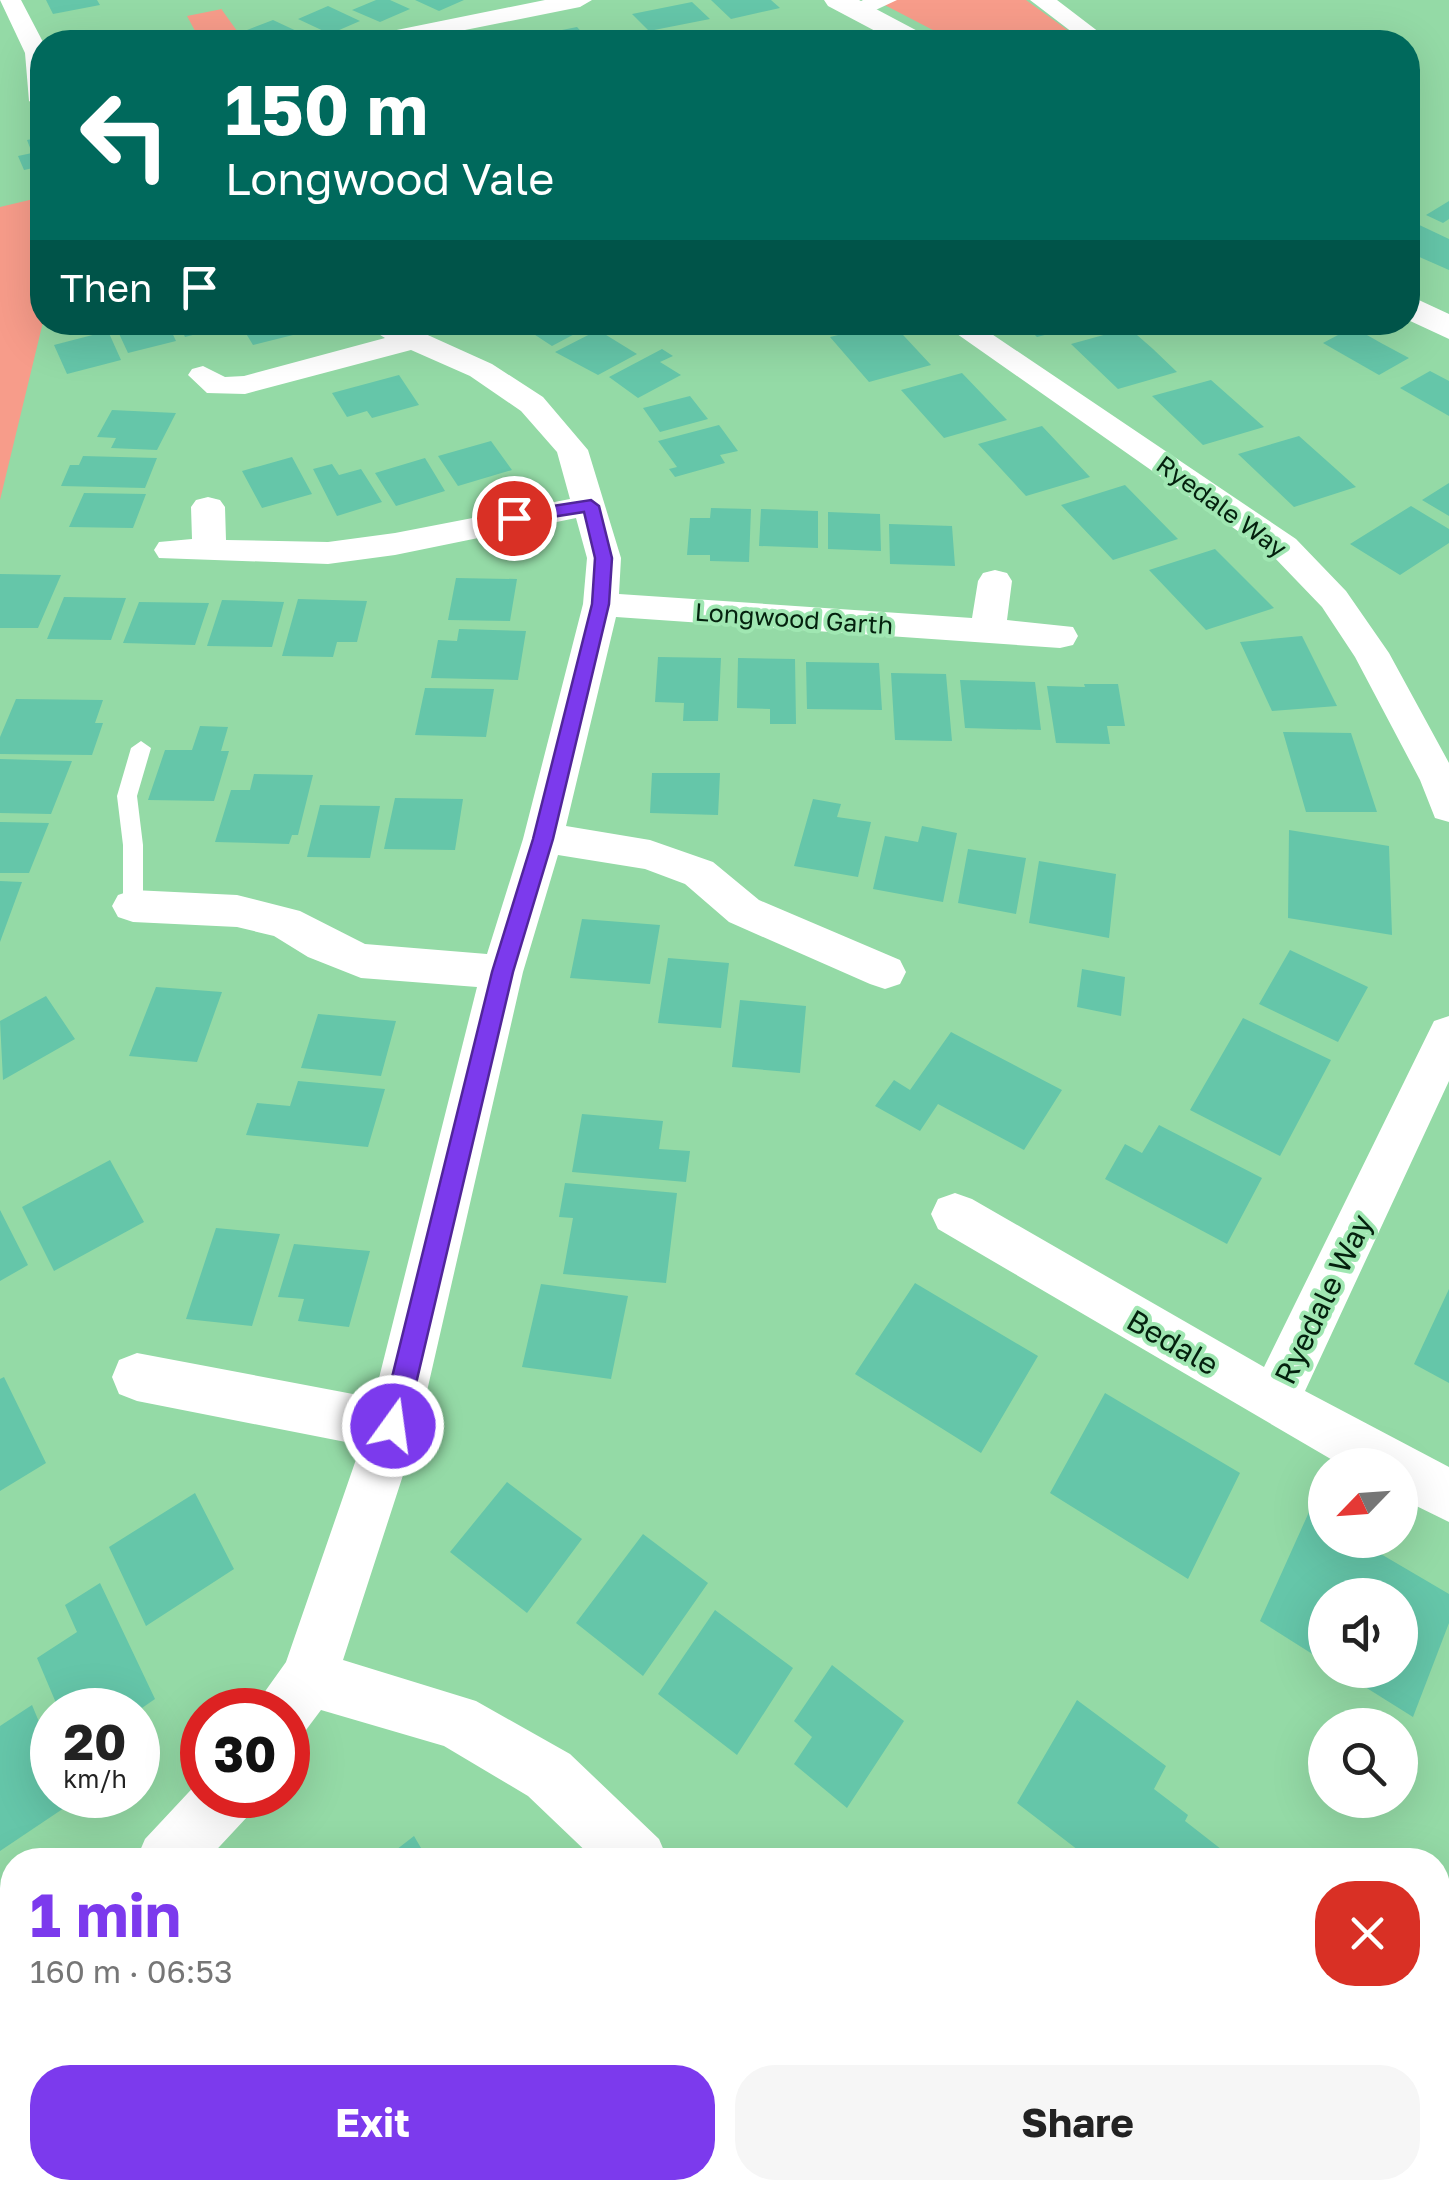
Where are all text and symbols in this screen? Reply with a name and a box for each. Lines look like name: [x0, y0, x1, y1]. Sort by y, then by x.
text: 150 m: [225, 66, 428, 150]
icon: left: [60, 70, 190, 200]
text: Longwood Vale: [225, 151, 554, 205]
icon: arrive: [172, 260, 227, 315]
text: Then: [60, 265, 152, 310]
street label: Ryedale Way: [1151, 448, 1293, 564]
pin: [472, 476, 557, 561]
icon: arrive: [487, 491, 542, 546]
street label: Longwood Garth: [694, 596, 894, 640]
street label: Ryedale Way: [1266, 1208, 1380, 1390]
street label: Bedale: [1121, 1302, 1225, 1382]
position arrow: [341, 1374, 445, 1478]
north arrow: [1308, 1448, 1418, 1558]
map controls: [1308, 1448, 1418, 1818]
button: sound: [1308, 1578, 1418, 1688]
speed limit sign: 30: [180, 1688, 310, 1818]
button: search: [1308, 1708, 1418, 1818]
text: 20: [63, 1711, 126, 1771]
text: km/h: [63, 1763, 127, 1794]
text: 1 min: [30, 1878, 181, 1950]
button: close: [1315, 1881, 1420, 1986]
text: 160 m · 06:53: [30, 1952, 233, 1990]
button: Exit: [30, 2065, 715, 2180]
button: Share: [735, 2065, 1420, 2180]

